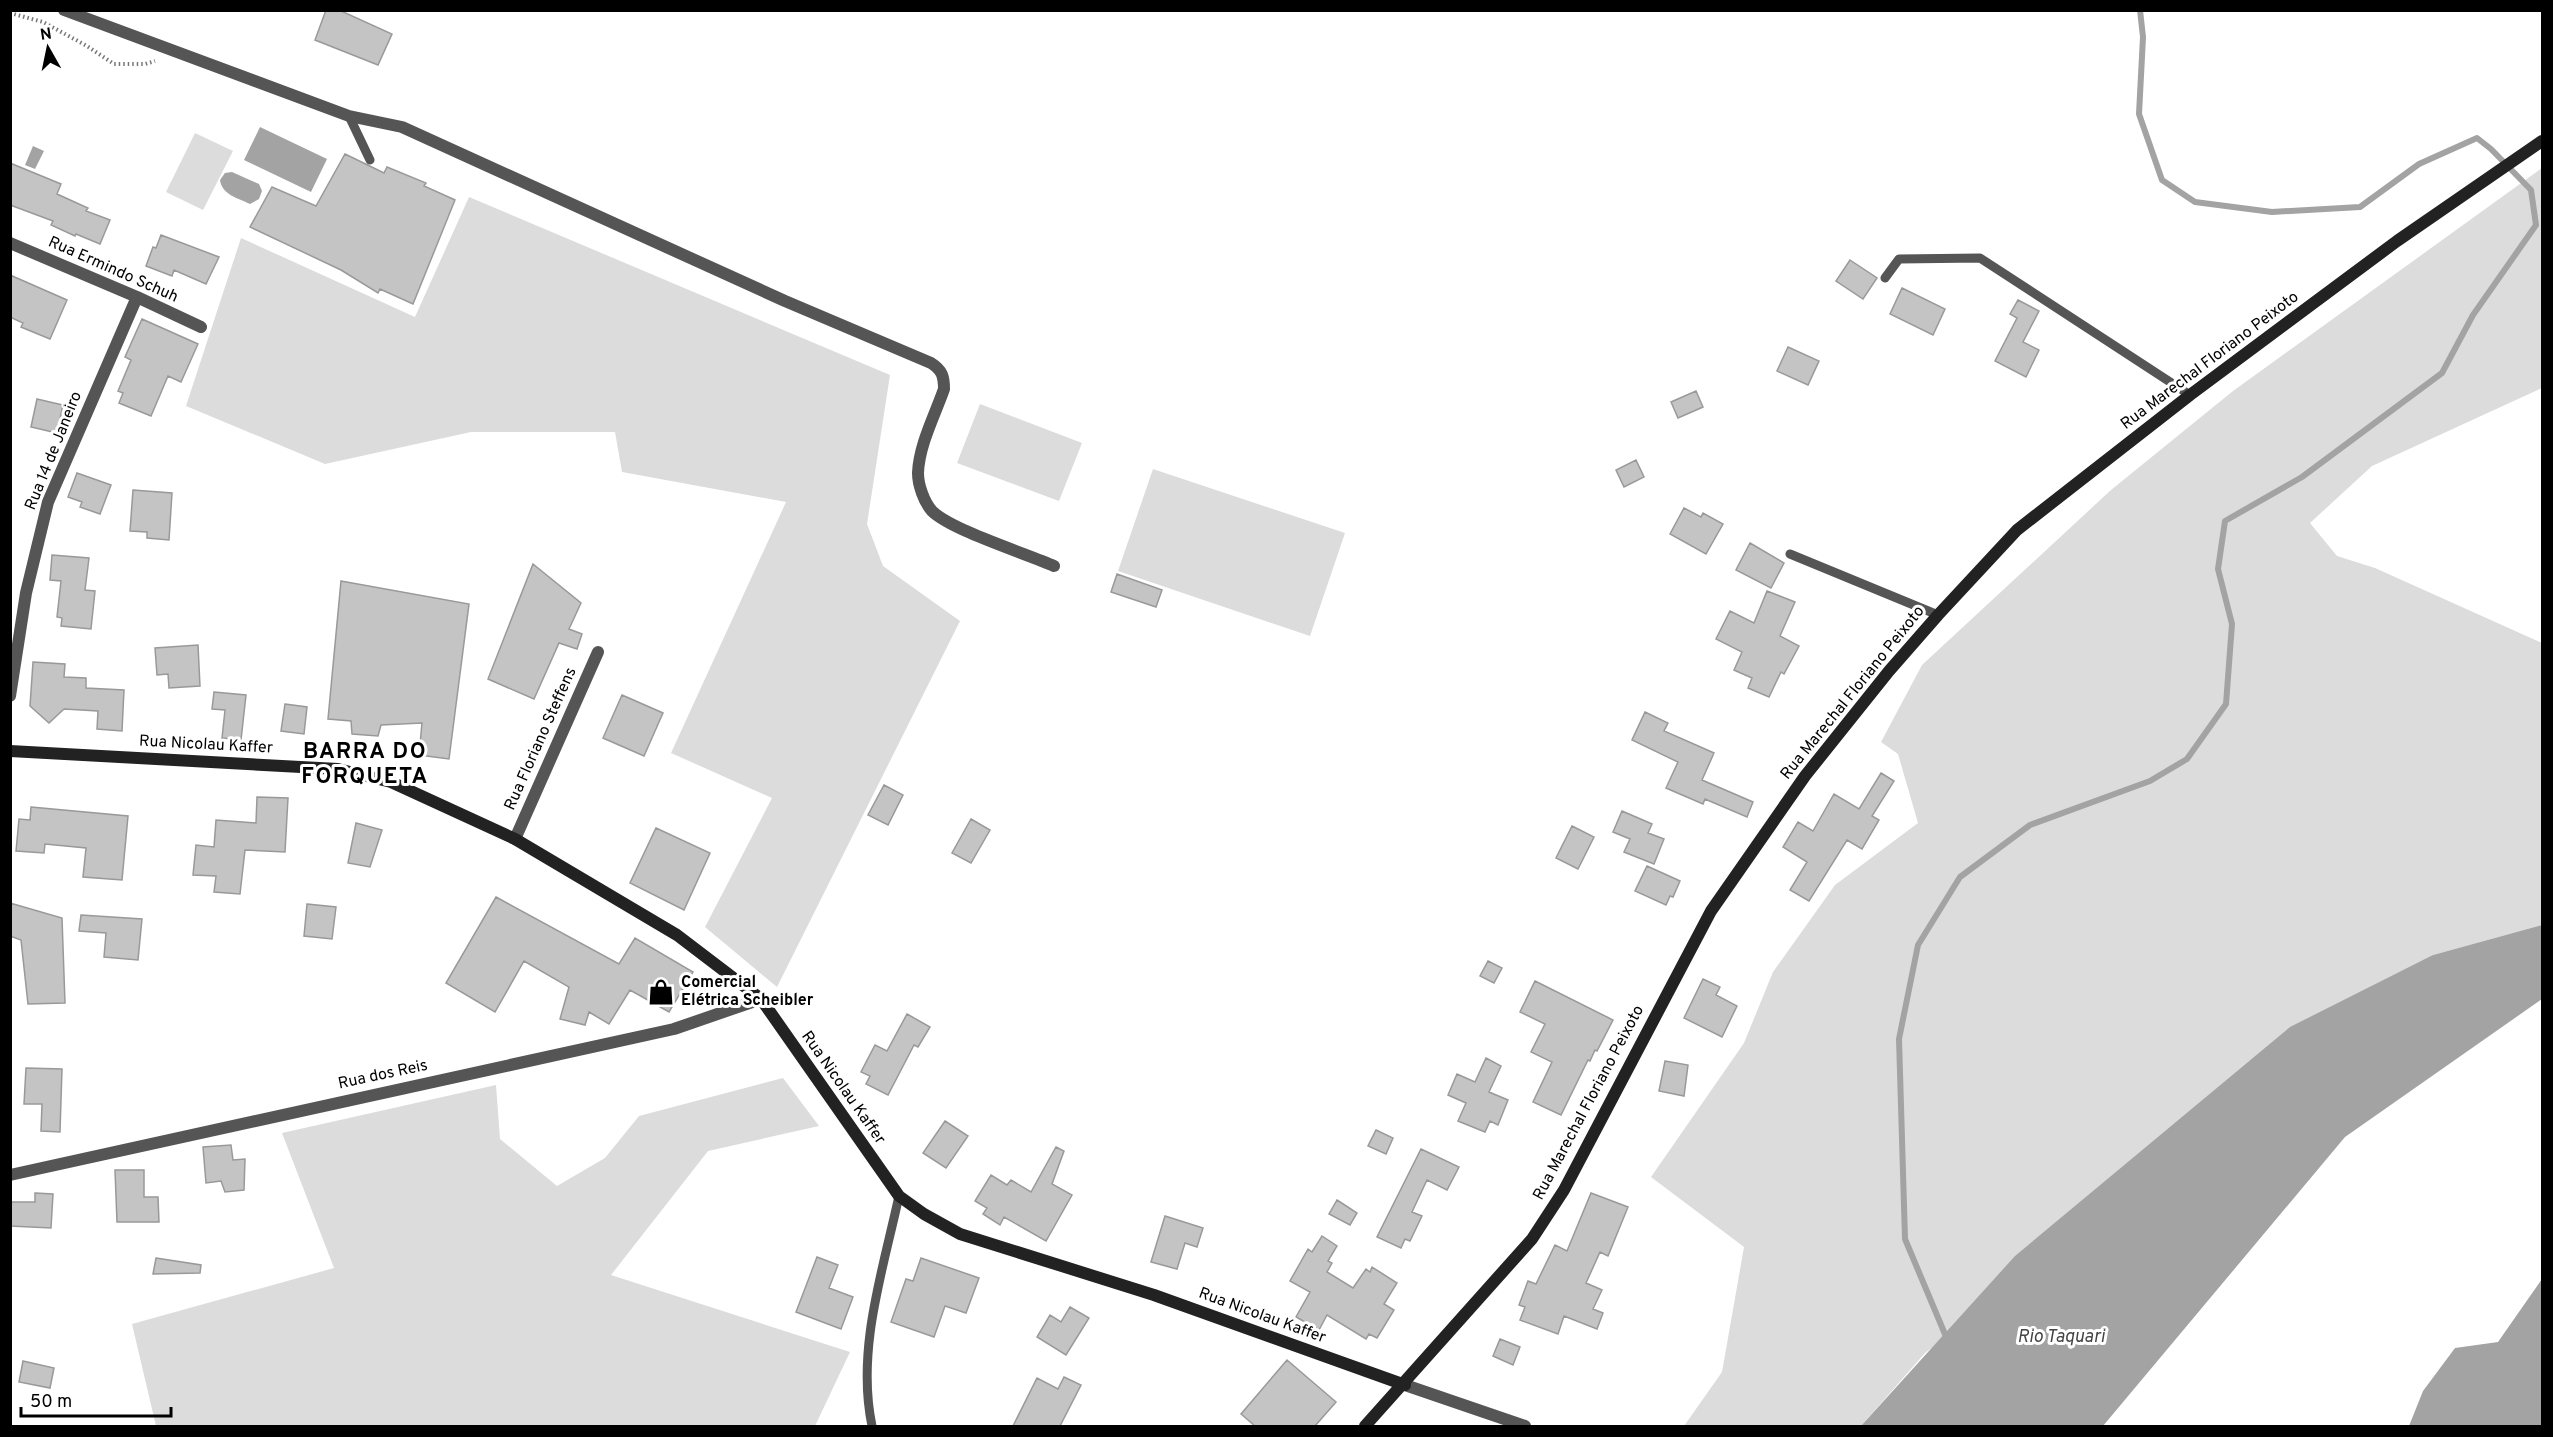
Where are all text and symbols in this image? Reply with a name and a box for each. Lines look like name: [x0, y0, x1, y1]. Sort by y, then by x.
north arrow: [18, 18, 78, 78]
text: N: [39, 24, 53, 46]
street label: Rua Ermindo Schuh: [45, 232, 181, 308]
street label: Rua Marechal Floriano Peixoto: [2117, 287, 2303, 435]
street label: Rua 14 de Janeiro: [21, 389, 87, 513]
street label: Rua Marechal Floriano Peixoto: [1777, 602, 1929, 784]
street label: Rua Floriano Steffens: [500, 664, 582, 814]
street label: Rua Nicolau Kaffer: [139, 732, 273, 758]
district label: BARRA DO FORQUETA: [301, 739, 429, 791]
place label: Comercial Elétrica Scheibler: [681, 973, 814, 1011]
shop icon: Comercial Elétrica Scheibler: [646, 977, 676, 1007]
street label: Rua Marechal Floriano Peixoto: [1529, 1002, 1649, 1204]
street label: Rua Nicolau Kaffer: [796, 1027, 890, 1149]
street label: Rua dos Reis: [336, 1056, 430, 1094]
street label: Rua Nicolau Kaffer: [1196, 1284, 1328, 1348]
water label: Rio Taquari: [2017, 1326, 2106, 1349]
scale bar: [21, 1380, 171, 1418]
text: 50 m: [30, 1391, 72, 1414]

